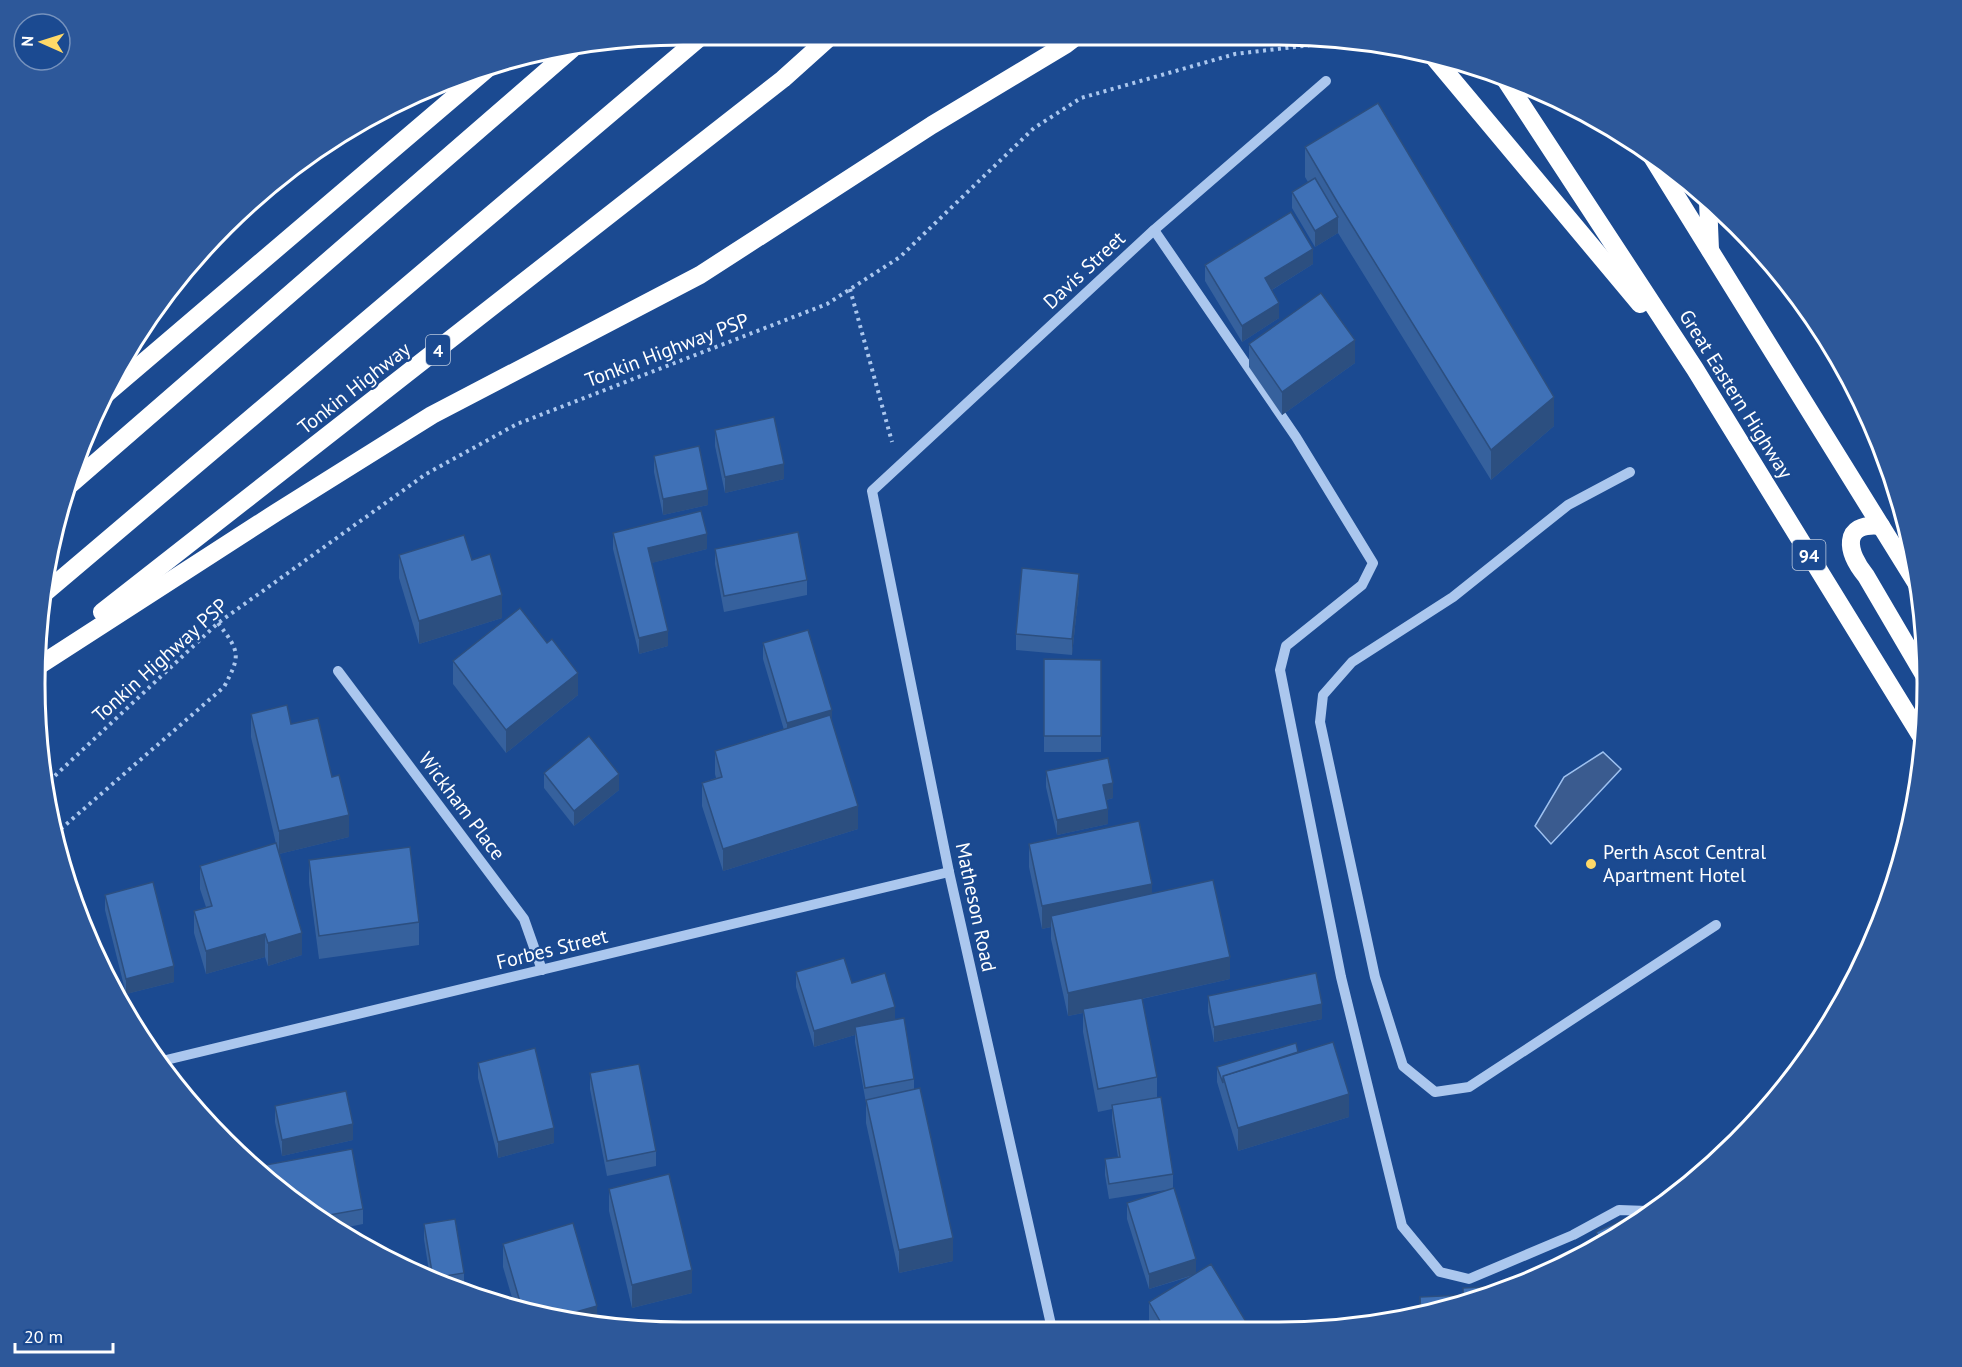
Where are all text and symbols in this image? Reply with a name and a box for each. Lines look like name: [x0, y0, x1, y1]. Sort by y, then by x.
north arrow: [12, 12, 72, 72]
text: N: [17, 35, 37, 47]
street label: Davis Street: [1038, 225, 1131, 315]
street label: Great Eastern Highway: [1673, 305, 1799, 484]
street label: Tonkin Highway PSP: [581, 307, 753, 393]
road number: 4: [426, 335, 450, 365]
street label: Tonkin Highway: [292, 336, 416, 440]
road number: 94: [1792, 540, 1826, 570]
street label: Tonkin Highway PSP: [87, 592, 233, 728]
street label: Wickham Place: [413, 747, 511, 865]
place label: Perth Ascot Central Apartment Hotel: [1603, 839, 1766, 888]
street label: Matheson Road: [950, 840, 1002, 974]
marker: Perth Ascot Central Apartment Hotel: [1584, 857, 1598, 871]
street label: Forbes Street: [494, 923, 610, 975]
scale bar: [15, 1316, 112, 1354]
text: 20 m: [24, 1325, 63, 1348]

